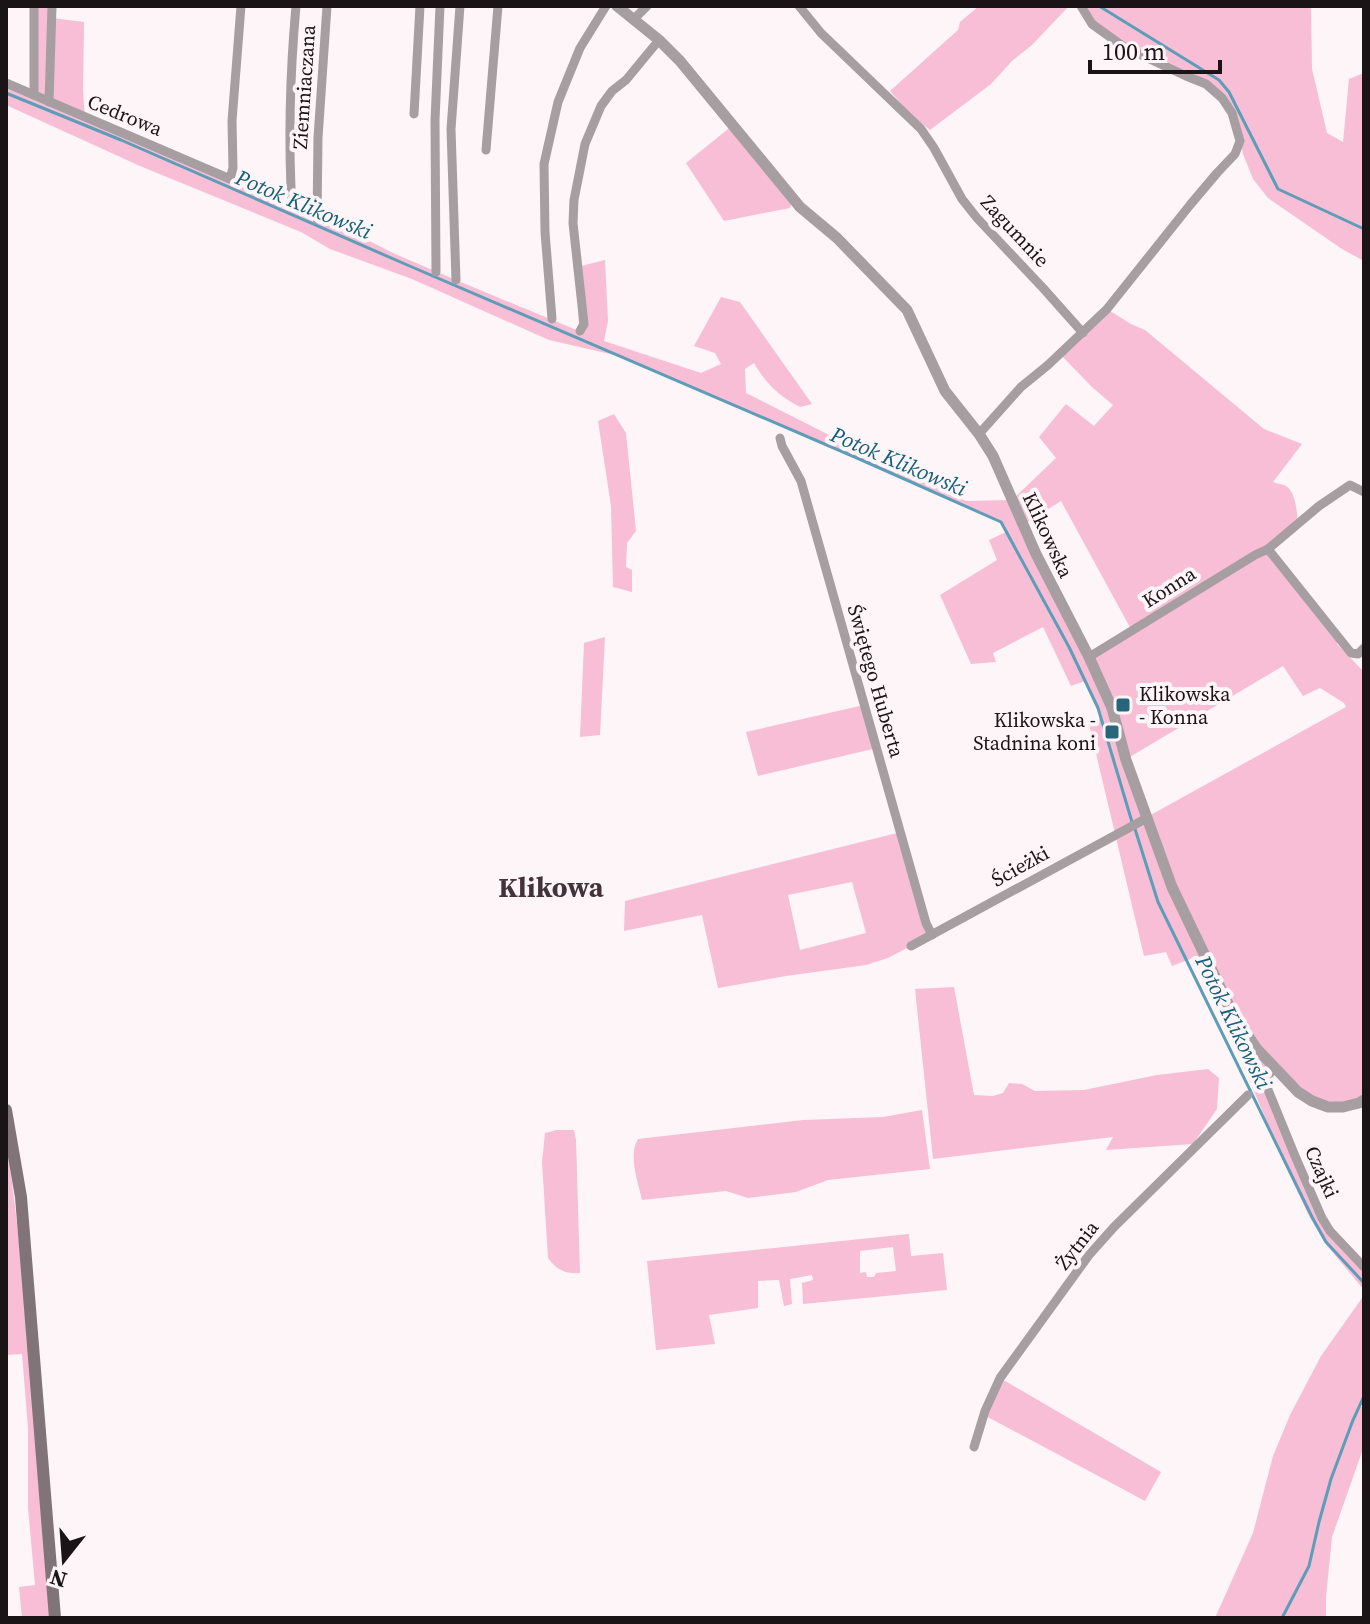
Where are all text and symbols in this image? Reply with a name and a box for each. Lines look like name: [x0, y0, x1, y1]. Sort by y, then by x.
street label: Ziemniaczana: [286, 23, 322, 150]
scale bar: [1090, 24, 1220, 74]
text: 100 m: [1102, 35, 1165, 68]
street label: Cedrowa: [83, 87, 167, 143]
water label: Potok Klikowski: [230, 161, 377, 246]
street label: Zagumnie: [974, 189, 1056, 273]
water label: Potok Klikowski: [825, 418, 972, 503]
street label: Klikowska: [1016, 488, 1080, 583]
street label: Konna: [1137, 559, 1202, 614]
street label: Świętego Huberta: [841, 601, 911, 762]
place label: Klikowska - Konna: [1139, 680, 1231, 731]
marker: Klikowska - Konna: [1114, 696, 1132, 714]
place label: Klikowska - Stadnina koni: [973, 706, 1096, 757]
marker: Klikowska - Stadnina koni: [1103, 723, 1121, 741]
street label: Ścieżki: [986, 839, 1054, 893]
district label: Klikowa: [498, 868, 604, 906]
water label: Potok Klikowski: [1188, 949, 1279, 1094]
street label: Czajki: [1298, 1141, 1346, 1203]
street label: Żytnia: [1049, 1214, 1106, 1276]
north arrow: [24, 1520, 104, 1600]
text: N: [46, 1562, 70, 1596]

